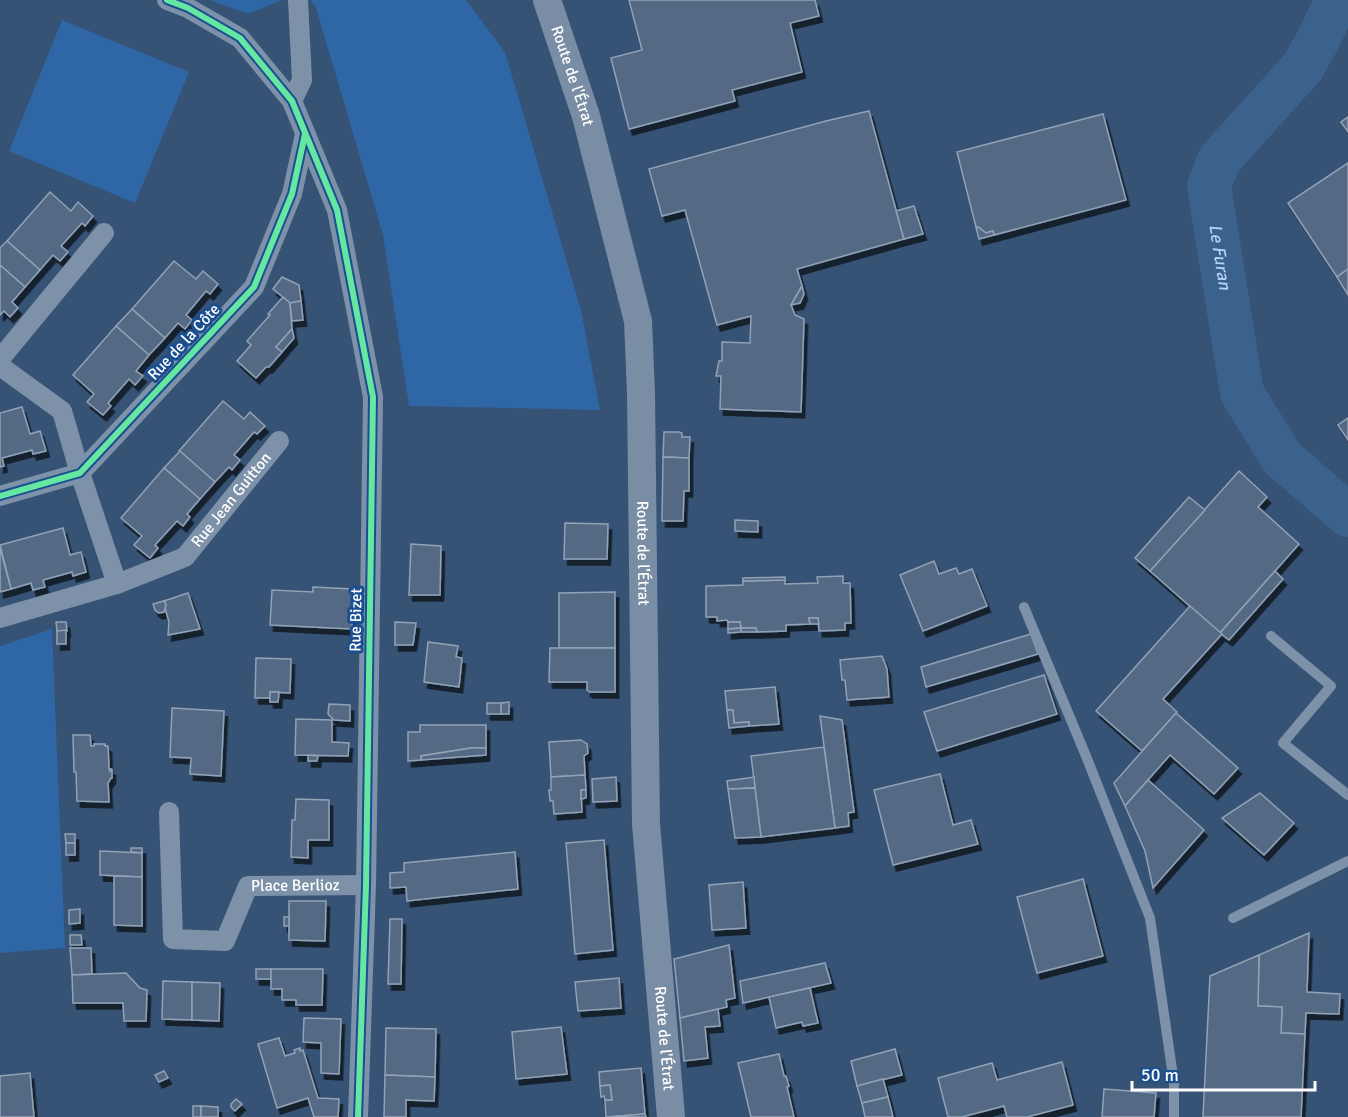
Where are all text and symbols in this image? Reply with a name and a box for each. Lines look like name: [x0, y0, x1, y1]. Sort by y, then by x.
street label: Route de l'Étrat: [546, 23, 598, 129]
water label: Le Furan: [1204, 222, 1237, 292]
street label: Rue de la Côte: [144, 300, 224, 384]
street label: Rue Jean Guitton: [187, 448, 276, 551]
street label: Route de l'Étrat: [632, 500, 653, 606]
street label: Rue Bizet: [345, 587, 367, 652]
street label: Place Berlioz: [251, 875, 340, 896]
street label: Route de l'Étrat: [650, 985, 679, 1092]
scale bar: [1132, 1054, 1315, 1092]
text: 50 m: [1141, 1064, 1179, 1086]

